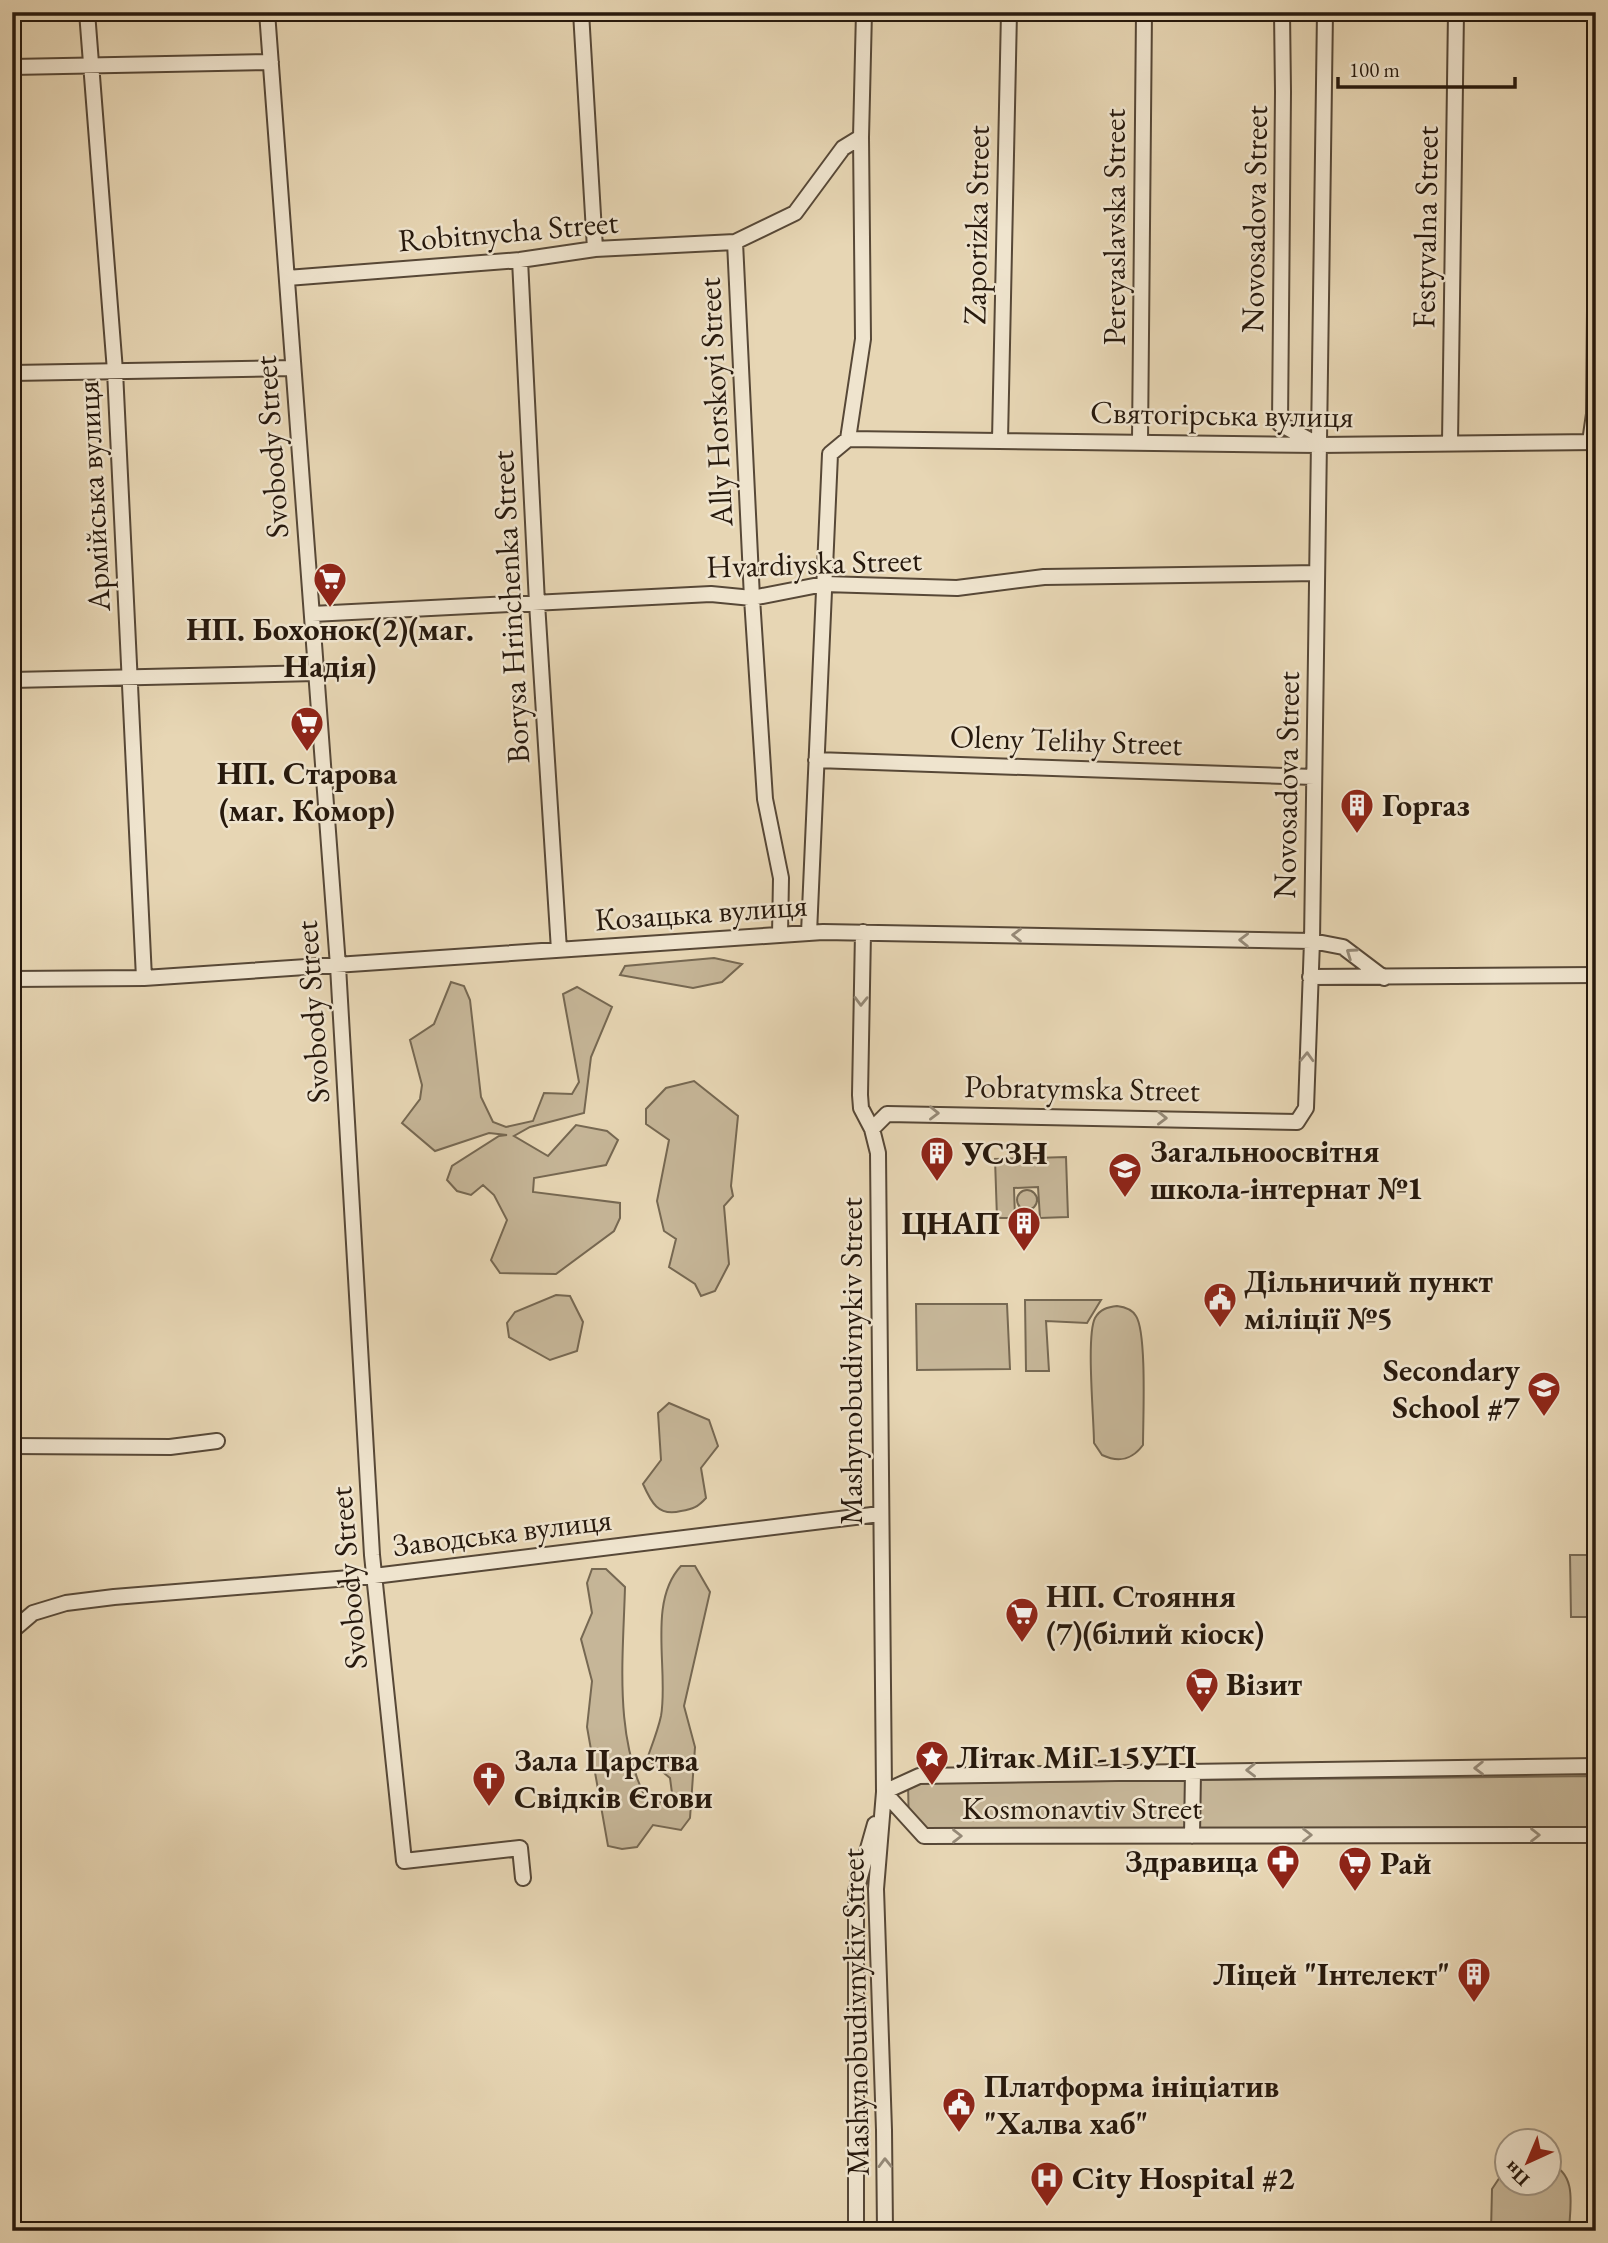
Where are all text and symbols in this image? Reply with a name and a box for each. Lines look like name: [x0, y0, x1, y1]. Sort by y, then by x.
scale bar: [1338, 46, 1515, 90]
text: 100 m: [1349, 56, 1400, 83]
street label: Novosadova Street: [1231, 105, 1277, 333]
street label: Pereyaslavska Street: [1093, 109, 1135, 346]
street label: Zaporizka Street: [953, 125, 999, 325]
street label: Festyvalna Street: [1402, 125, 1448, 329]
street label: Robitnycha Street: [396, 200, 620, 262]
street label: Ally Horskoyi Street: [688, 276, 743, 529]
street label: Svobody Street: [244, 354, 298, 540]
street label: Армійська вулиця: [66, 379, 120, 614]
street label: Святогірська вулиця: [1090, 391, 1354, 437]
street label: Borysa Hrinchenka Street: [481, 449, 539, 765]
street label: Hvardiyska Street: [705, 538, 923, 588]
supermarket icon: НП. Бохонок(2)(маг. Надія): [311, 560, 349, 609]
place label: НП. Бохонок(2)(маг. Надія): [186, 608, 474, 687]
street label: Novosadova Street: [1263, 671, 1309, 899]
supermarket icon: НП. Старова (маг. Комор): [288, 704, 326, 753]
street label: Oleny Telihy Street: [949, 715, 1183, 765]
place label: НП. Старова (маг. Комор): [217, 752, 398, 831]
place label: Горгаз: [1382, 784, 1470, 826]
building icon: Горгаз: [1338, 786, 1376, 835]
street label: Козацька вулиця: [593, 884, 809, 940]
street label: Svobody Street: [285, 919, 339, 1105]
one-way arrow: [1011, 928, 1022, 943]
one-way arrow: [1238, 932, 1249, 947]
one-way arrow: [1346, 949, 1359, 961]
one-way arrow: [854, 995, 869, 1006]
one-way arrow: [1300, 1051, 1315, 1062]
street label: Pobratymska Street: [964, 1065, 1200, 1111]
one-way arrow: [929, 1106, 940, 1121]
one-way arrow: [1157, 1110, 1168, 1125]
place label: Загальноосвітня школа-інтернат №1: [1150, 1130, 1423, 1209]
place label: УСЗН: [961, 1132, 1048, 1174]
building icon: УСЗН: [918, 1134, 956, 1183]
school or university icon: Загальноосвітня школа-інтернат №1: [1106, 1150, 1144, 1199]
street label: Mashynobudivnykiv Street: [830, 1197, 872, 1525]
place label: ЦНАП: [901, 1202, 1000, 1244]
building icon: ЦНАП: [1005, 1204, 1043, 1253]
place label: Дільничий пункт міліції №5: [1244, 1260, 1493, 1339]
public building icon: Дільничий пункт міліції №5: [1201, 1280, 1239, 1329]
place label: Secondary School #7: [1383, 1349, 1521, 1428]
school or university icon: Secondary School #7: [1525, 1369, 1563, 1418]
street label: Svobody Street: [319, 1485, 377, 1671]
street label: Заводська вулиця: [390, 1498, 614, 1566]
place label: НП. Стояння (7)(білий кіоск): [1046, 1575, 1264, 1654]
supermarket icon: НП. Стояння (7)(білий кіоск): [1003, 1595, 1041, 1644]
place label: Візит: [1226, 1663, 1303, 1705]
supermarket icon: Візит: [1183, 1665, 1221, 1714]
place label: Літак МіГ-15УТІ: [956, 1736, 1197, 1778]
place icon: Літак МіГ-15УТІ: [913, 1738, 951, 1787]
place label: Зала Царства Свідків Єгови: [514, 1739, 713, 1818]
church icon: Зала Царства Свідків Єгови: [470, 1759, 508, 1808]
one-way arrow: [1473, 1760, 1483, 1776]
one-way arrow: [1245, 1762, 1256, 1778]
street label: Kosmonavtiv Street: [962, 1787, 1202, 1829]
one-way arrow: [1302, 1827, 1313, 1843]
one-way arrow: [1530, 1827, 1540, 1843]
one-way arrow: [952, 1828, 963, 1844]
place label: Здравица: [1125, 1840, 1259, 1882]
pharmacy icon: Здравица: [1264, 1842, 1302, 1891]
place label: Рай: [1380, 1842, 1432, 1884]
supermarket icon: Рай: [1336, 1844, 1374, 1893]
street label: Mashynobudivnykiv Street: [831, 1848, 879, 2176]
place label: Ліцей "Інтелект": [1213, 1953, 1450, 1995]
building icon: Ліцей "Інтелект": [1455, 1955, 1493, 2004]
place label: Платформа ініціатив "Халва хаб": [984, 2065, 1279, 2144]
public building icon: Платформа ініціатив "Халва хаб": [940, 2085, 978, 2134]
north arrow: [1492, 2128, 1562, 2198]
text: Пн: [1498, 2156, 1535, 2192]
one-way arrow: [877, 2157, 893, 2167]
place label: City Hospital #2: [1072, 2157, 1295, 2199]
hospital icon: City Hospital #2: [1028, 2159, 1066, 2208]

